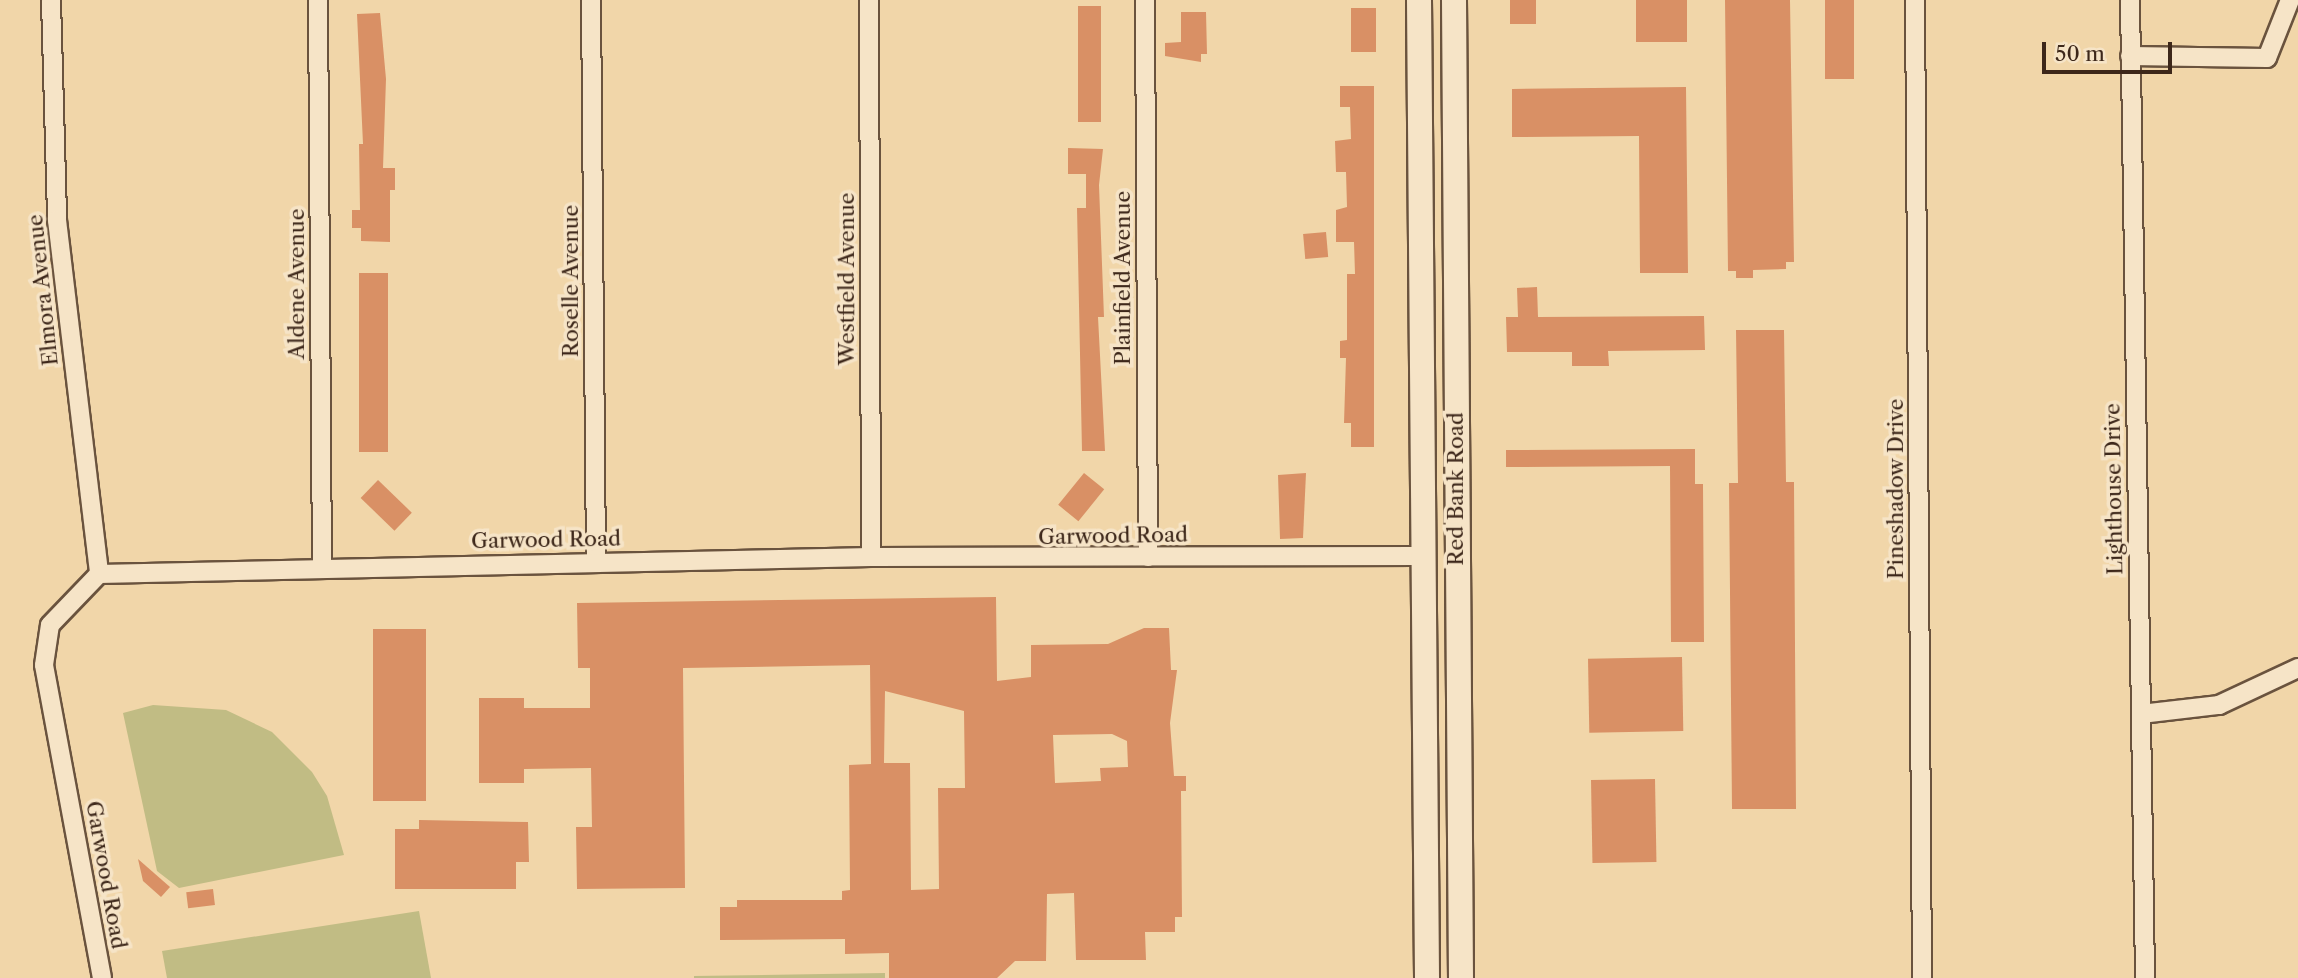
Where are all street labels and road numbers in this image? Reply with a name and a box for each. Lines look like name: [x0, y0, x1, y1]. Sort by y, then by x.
street label: Plainfield Avenue: [1110, 190, 1136, 366]
street label: Westfield Avenue: [834, 192, 860, 366]
street label: Roselle Avenue: [558, 204, 584, 358]
street label: Aldene Avenue: [284, 208, 310, 360]
street label: Elmora Avenue: [22, 212, 64, 368]
street label: Pineshadow Drive: [1883, 398, 1909, 580]
street label: Lighthouse Drive: [2100, 403, 2128, 575]
street label: Red Bank Road: [1443, 412, 1469, 566]
street label: Garwood Road: [1038, 522, 1188, 550]
street label: Garwood Road: [471, 526, 621, 554]
street label: Garwood Road: [81, 799, 131, 951]

